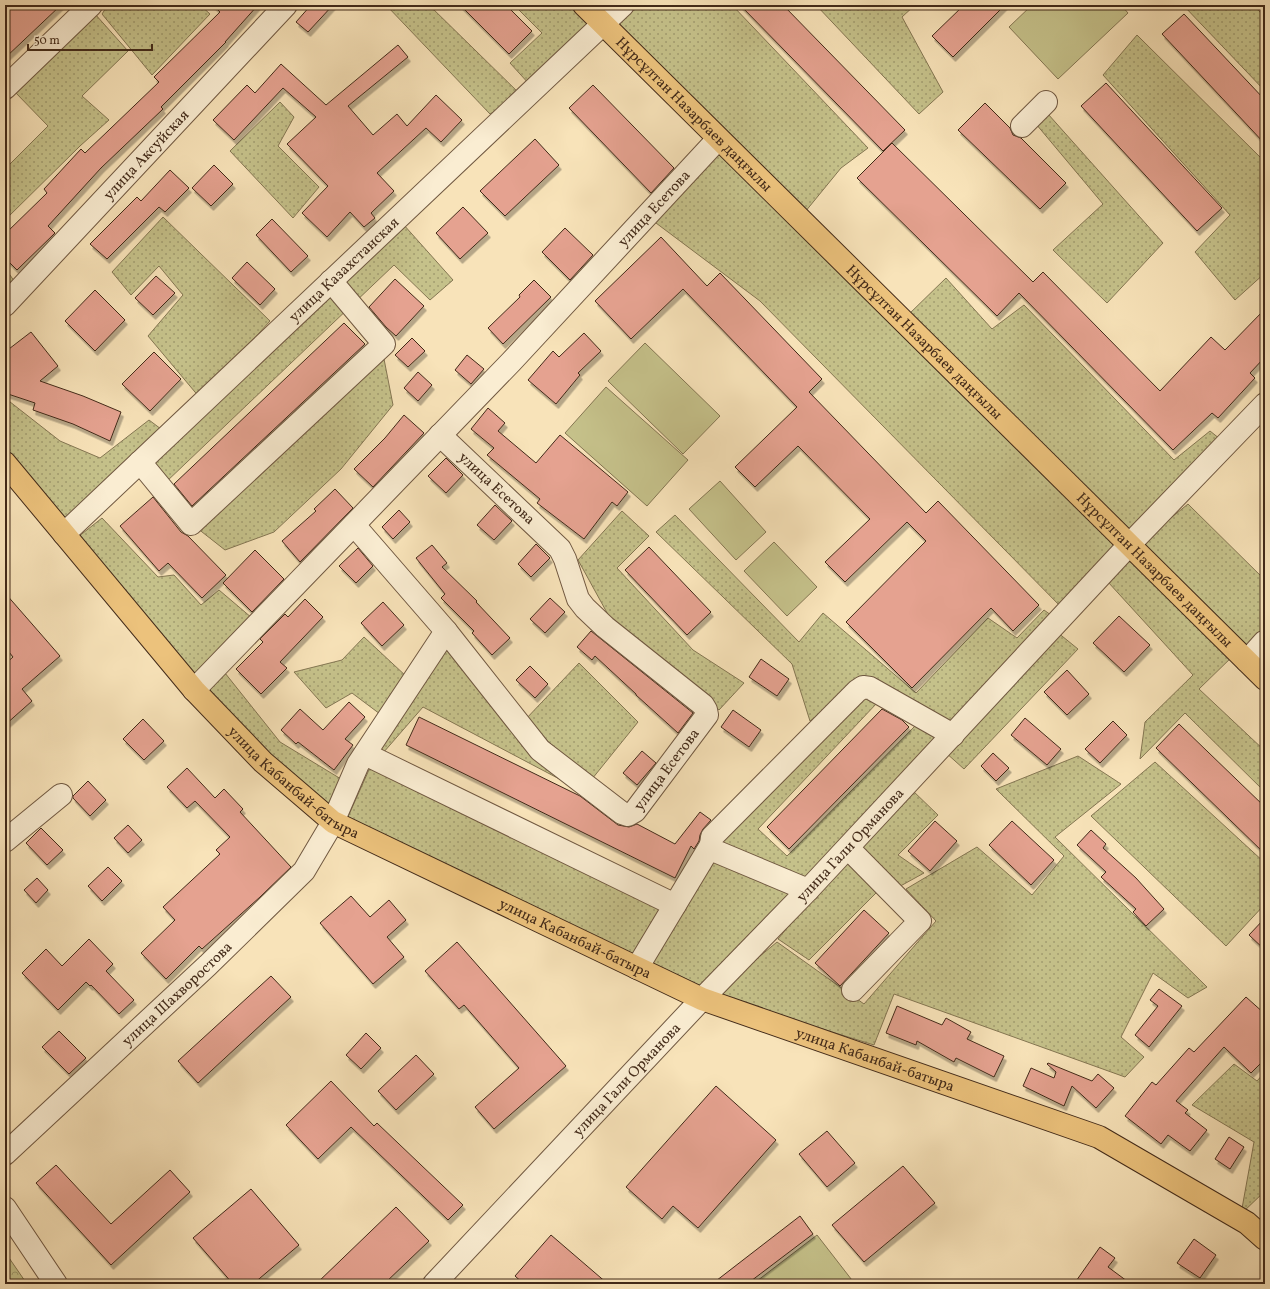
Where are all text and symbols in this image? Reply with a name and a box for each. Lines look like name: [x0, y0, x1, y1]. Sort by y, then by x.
scale bar: [28, 26, 152, 52]
text: 50 m: [34, 33, 60, 49]
street label: Нұрсұлтан Назарбаев даңғылы: [610, 33, 776, 198]
street label: улица Аксуйская: [99, 106, 195, 206]
street label: улица Есетова: [614, 166, 696, 252]
street label: улица Казахстанская: [285, 213, 405, 328]
street label: Нұрсұлтан Назарбаев даңғылы: [840, 261, 1007, 426]
street label: улица Есетова: [453, 448, 539, 530]
street label: Нұрсұлтан Назарбаев даңғылы: [1071, 489, 1237, 653]
street label: улица Кабанбай-батыра: [222, 722, 362, 845]
street label: улица Есетова: [630, 725, 705, 816]
street label: улица Гали Орманова: [792, 784, 910, 908]
street label: улица Кабанбай-батыра: [495, 894, 654, 985]
street label: улица Шахворостова: [118, 938, 238, 1052]
street label: улица Гали Орманова: [569, 1019, 686, 1142]
street label: улица Кабанбай-батыра: [793, 1023, 957, 1098]

